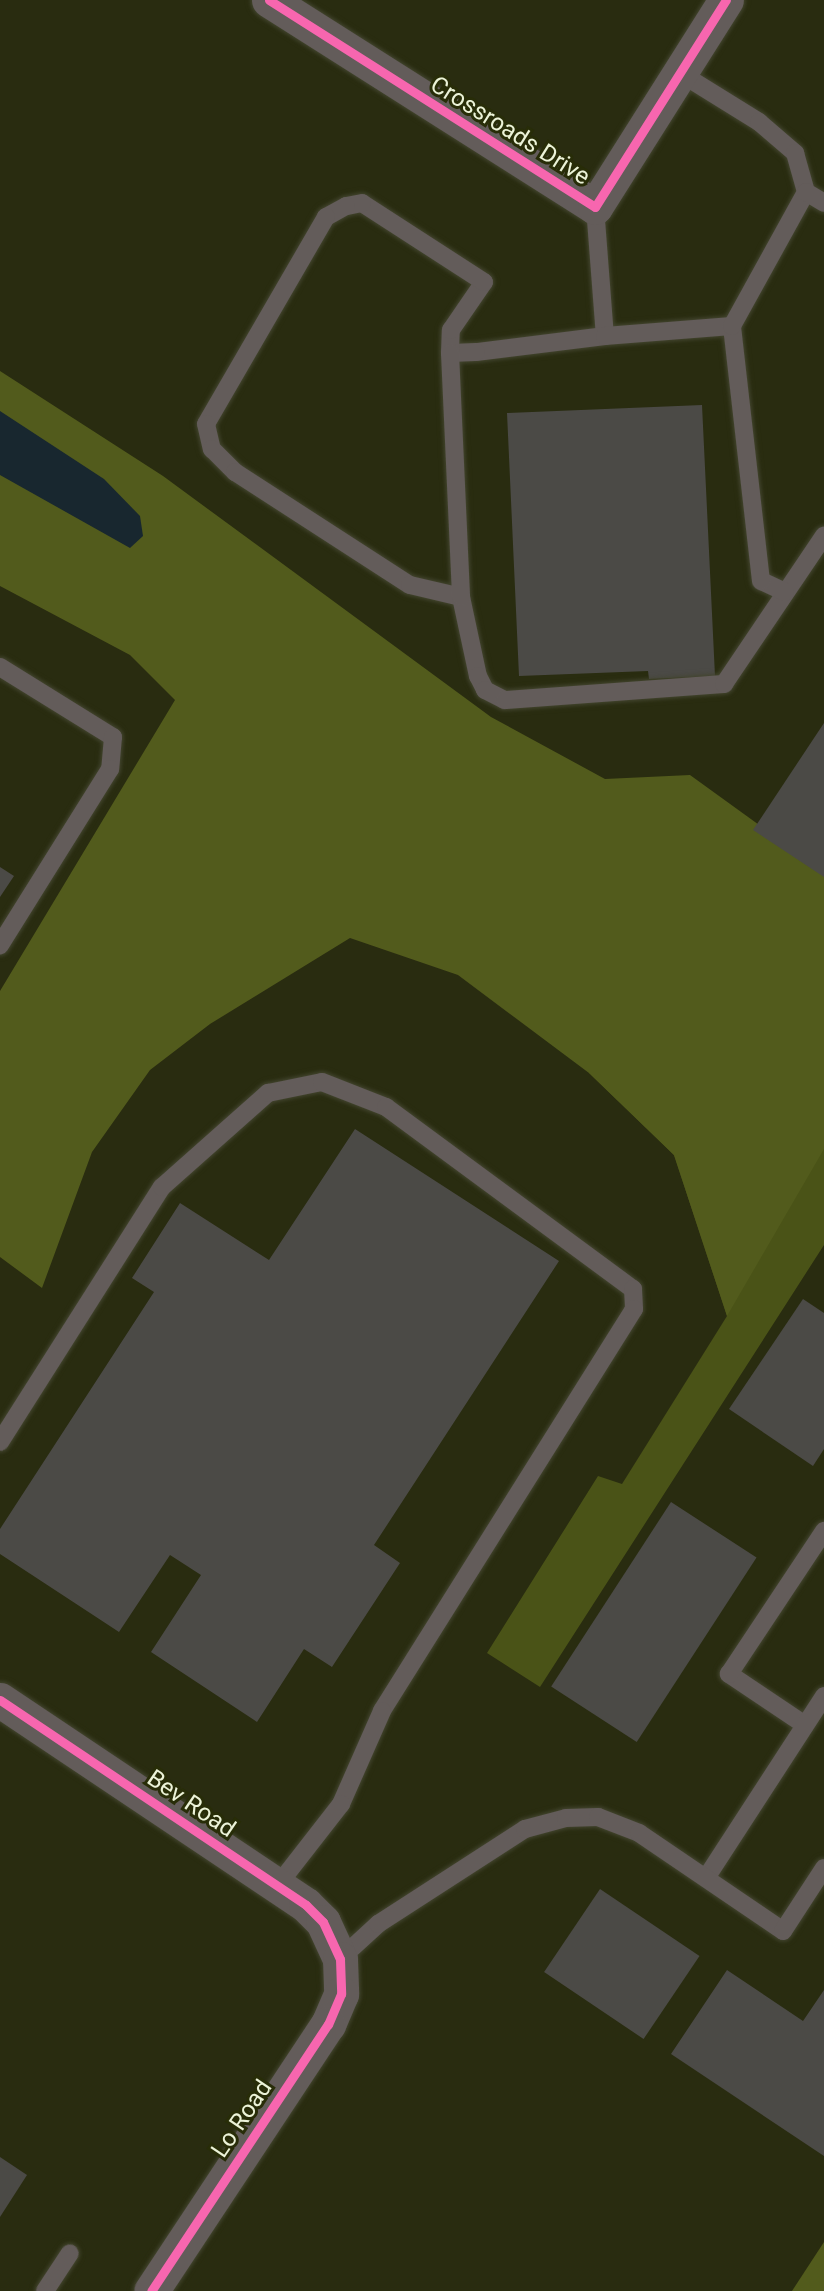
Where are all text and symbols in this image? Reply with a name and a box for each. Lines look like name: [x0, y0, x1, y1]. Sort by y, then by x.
street label: Crossroads Drive: [425, 70, 595, 192]
street label: Bev Road: [141, 1764, 241, 1844]
street label: Lo Road: [206, 2075, 278, 2163]

